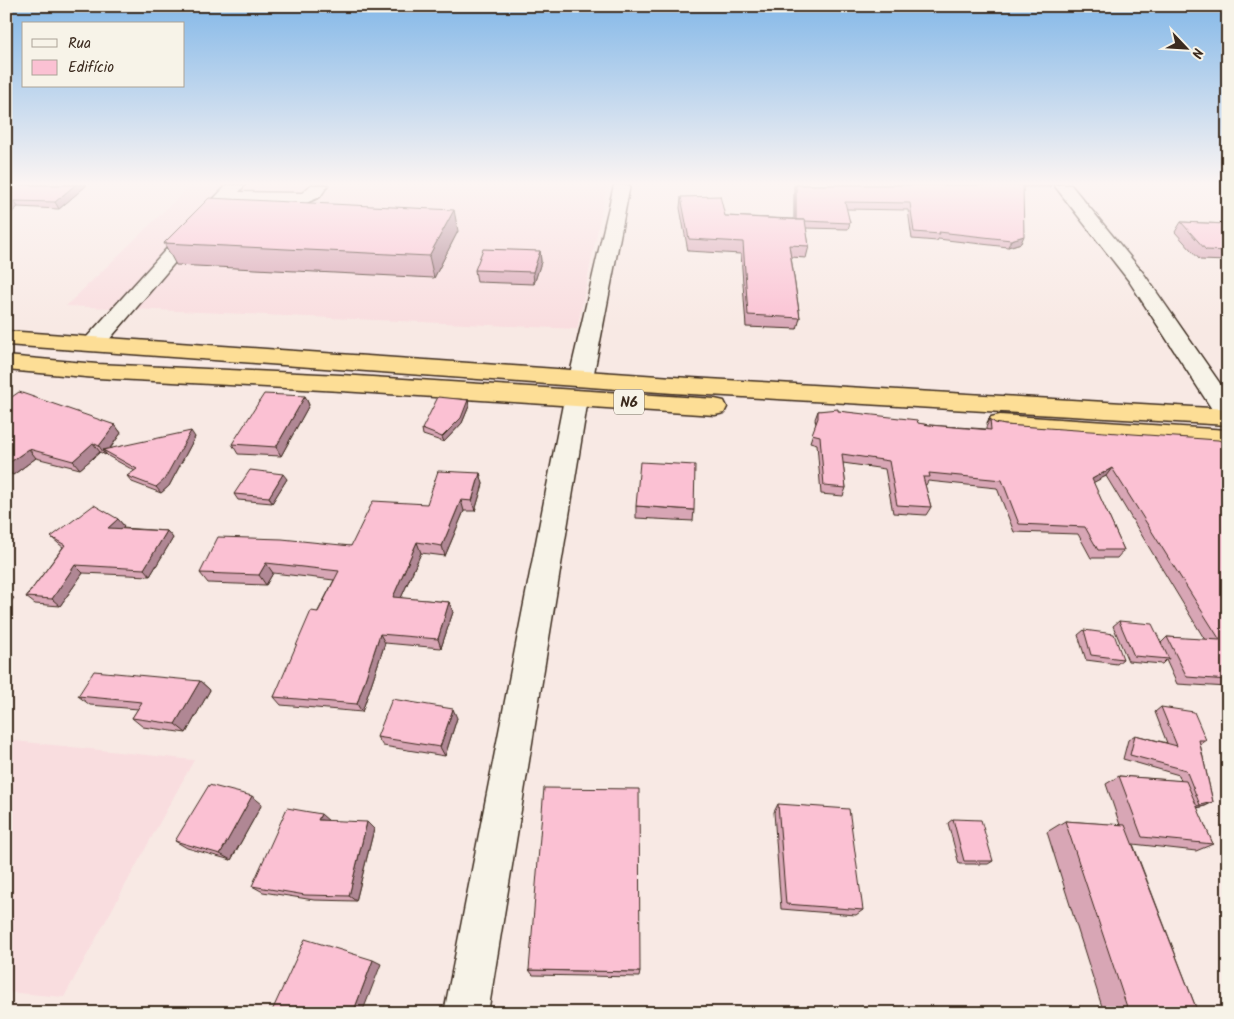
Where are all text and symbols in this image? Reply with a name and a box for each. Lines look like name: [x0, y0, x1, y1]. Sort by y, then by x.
legend: [22, 22, 185, 88]
north arrow: [1162, 22, 1212, 72]
text: Rua: [68, 32, 91, 56]
text: N: [1185, 44, 1209, 62]
text: Edifício: [68, 56, 114, 80]
road number: N6: [614, 390, 644, 414]

